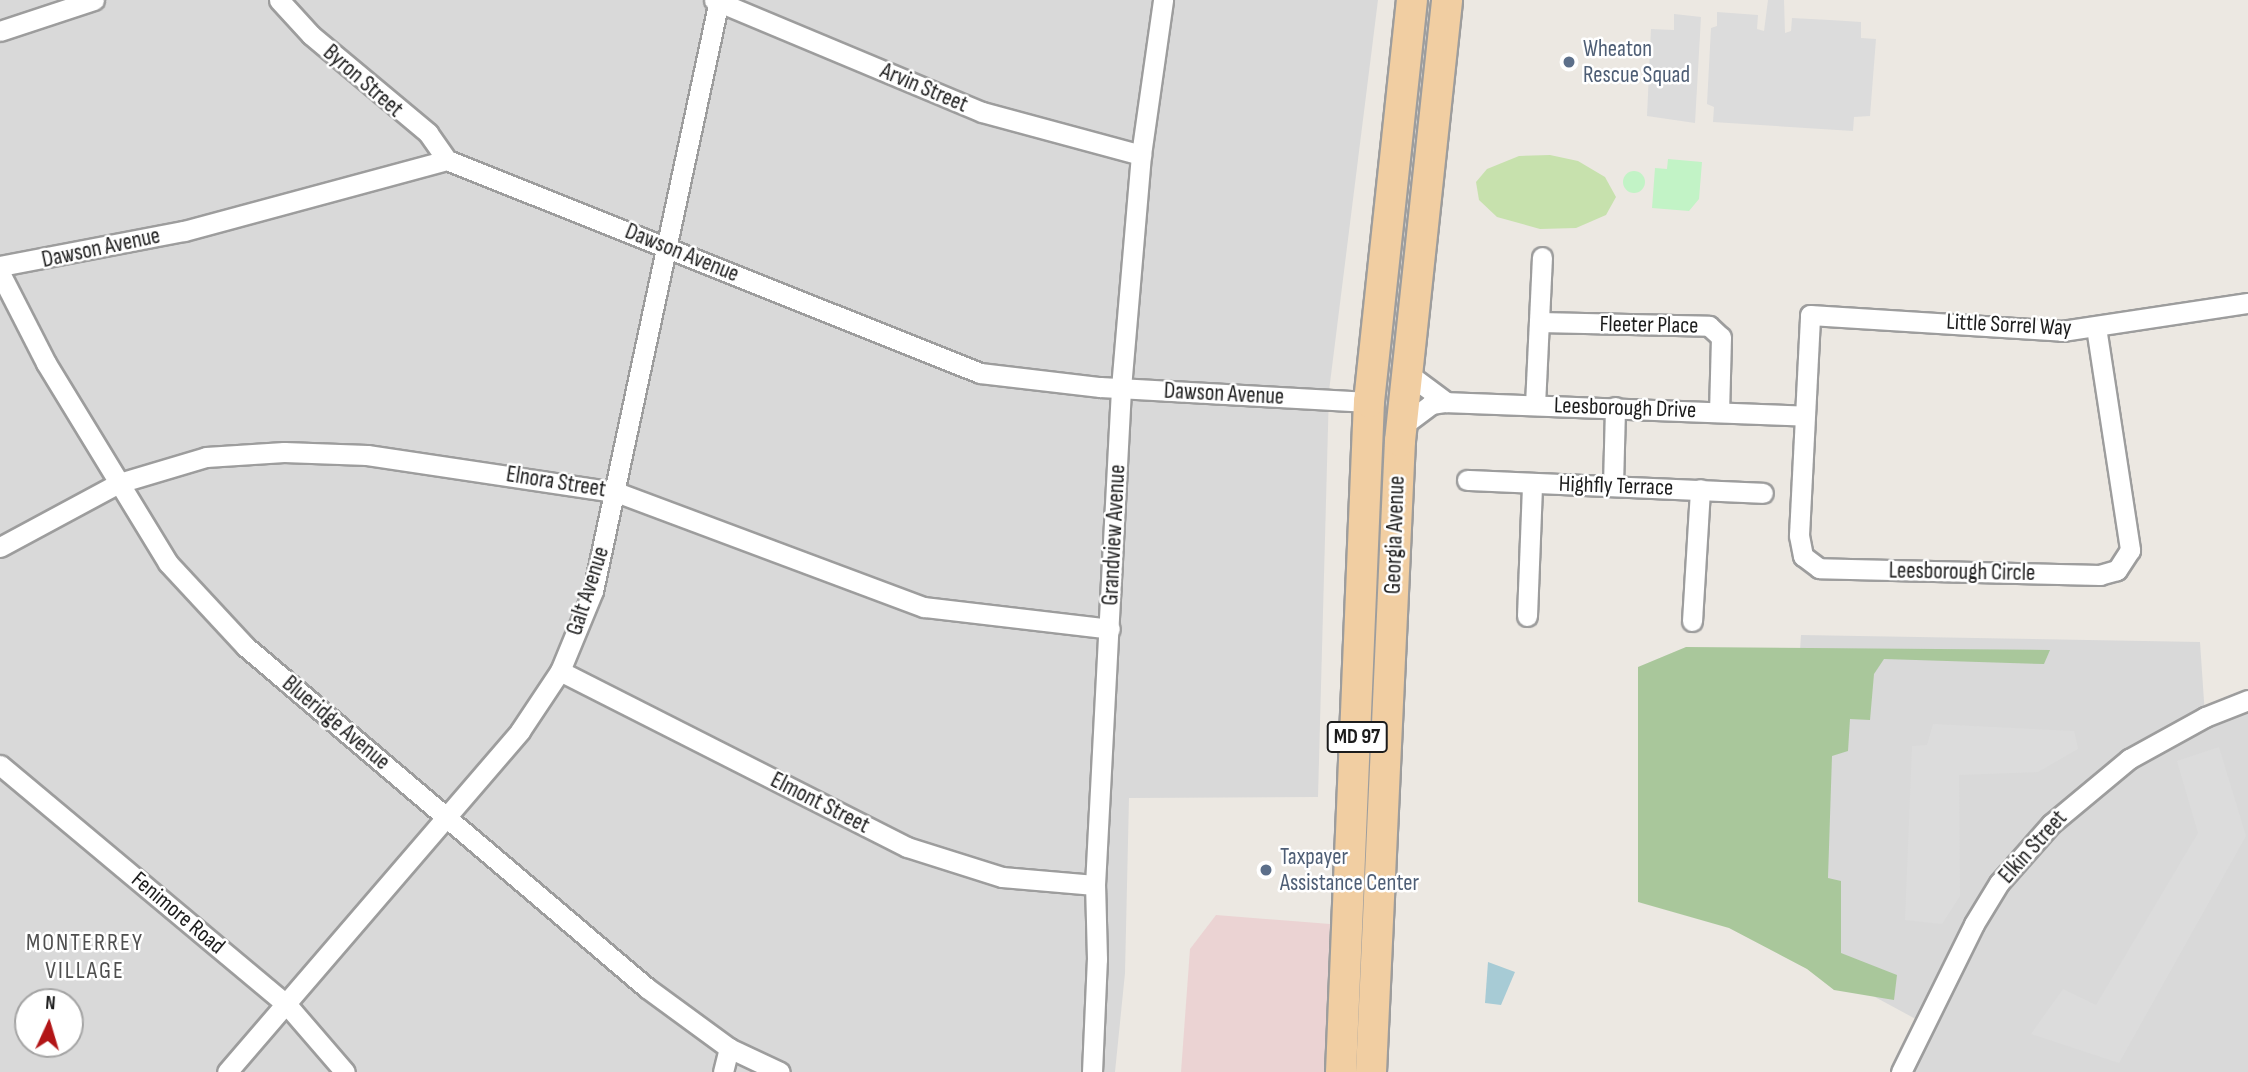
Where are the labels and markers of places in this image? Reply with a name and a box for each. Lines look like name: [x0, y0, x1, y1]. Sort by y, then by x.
place label: Wheaton Rescue Squad: [1583, 35, 1690, 89]
marker: Wheaton Rescue Squad: [1561, 54, 1577, 70]
place label: Taxpayer Assistance Center: [1280, 843, 1419, 897]
marker: Taxpayer Assistance Center: [1258, 862, 1274, 878]

